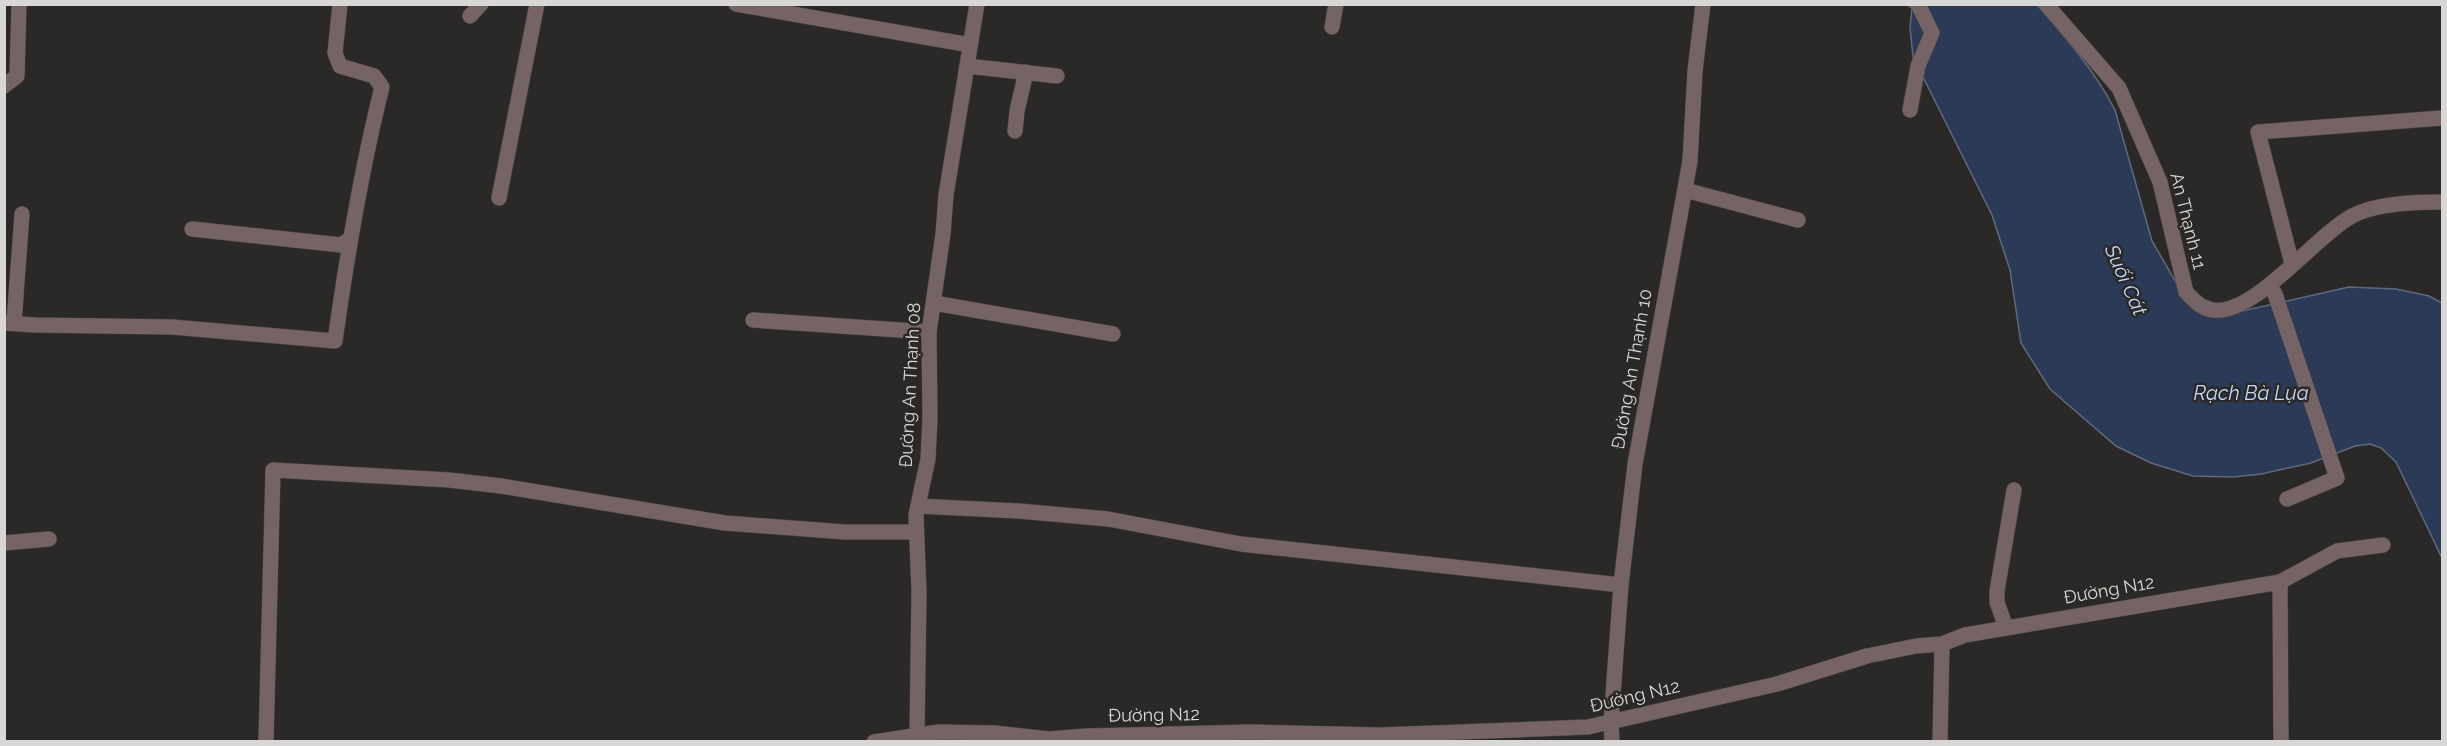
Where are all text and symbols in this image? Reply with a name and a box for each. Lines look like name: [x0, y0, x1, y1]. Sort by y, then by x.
street label: An Thạnh 11: [2166, 170, 2211, 272]
water label: Suối Cát: [2099, 240, 2152, 320]
street label: Đường An Thạnh 10: [1607, 287, 1656, 451]
street label: Đường An Thạnh 08: [895, 302, 924, 468]
water label: Rạch Bà Lụa: [2193, 381, 2309, 405]
street label: Đường N12: [2062, 571, 2156, 608]
street label: Đường N12: [1588, 675, 1682, 716]
street label: Đường N12: [1108, 703, 1200, 726]

